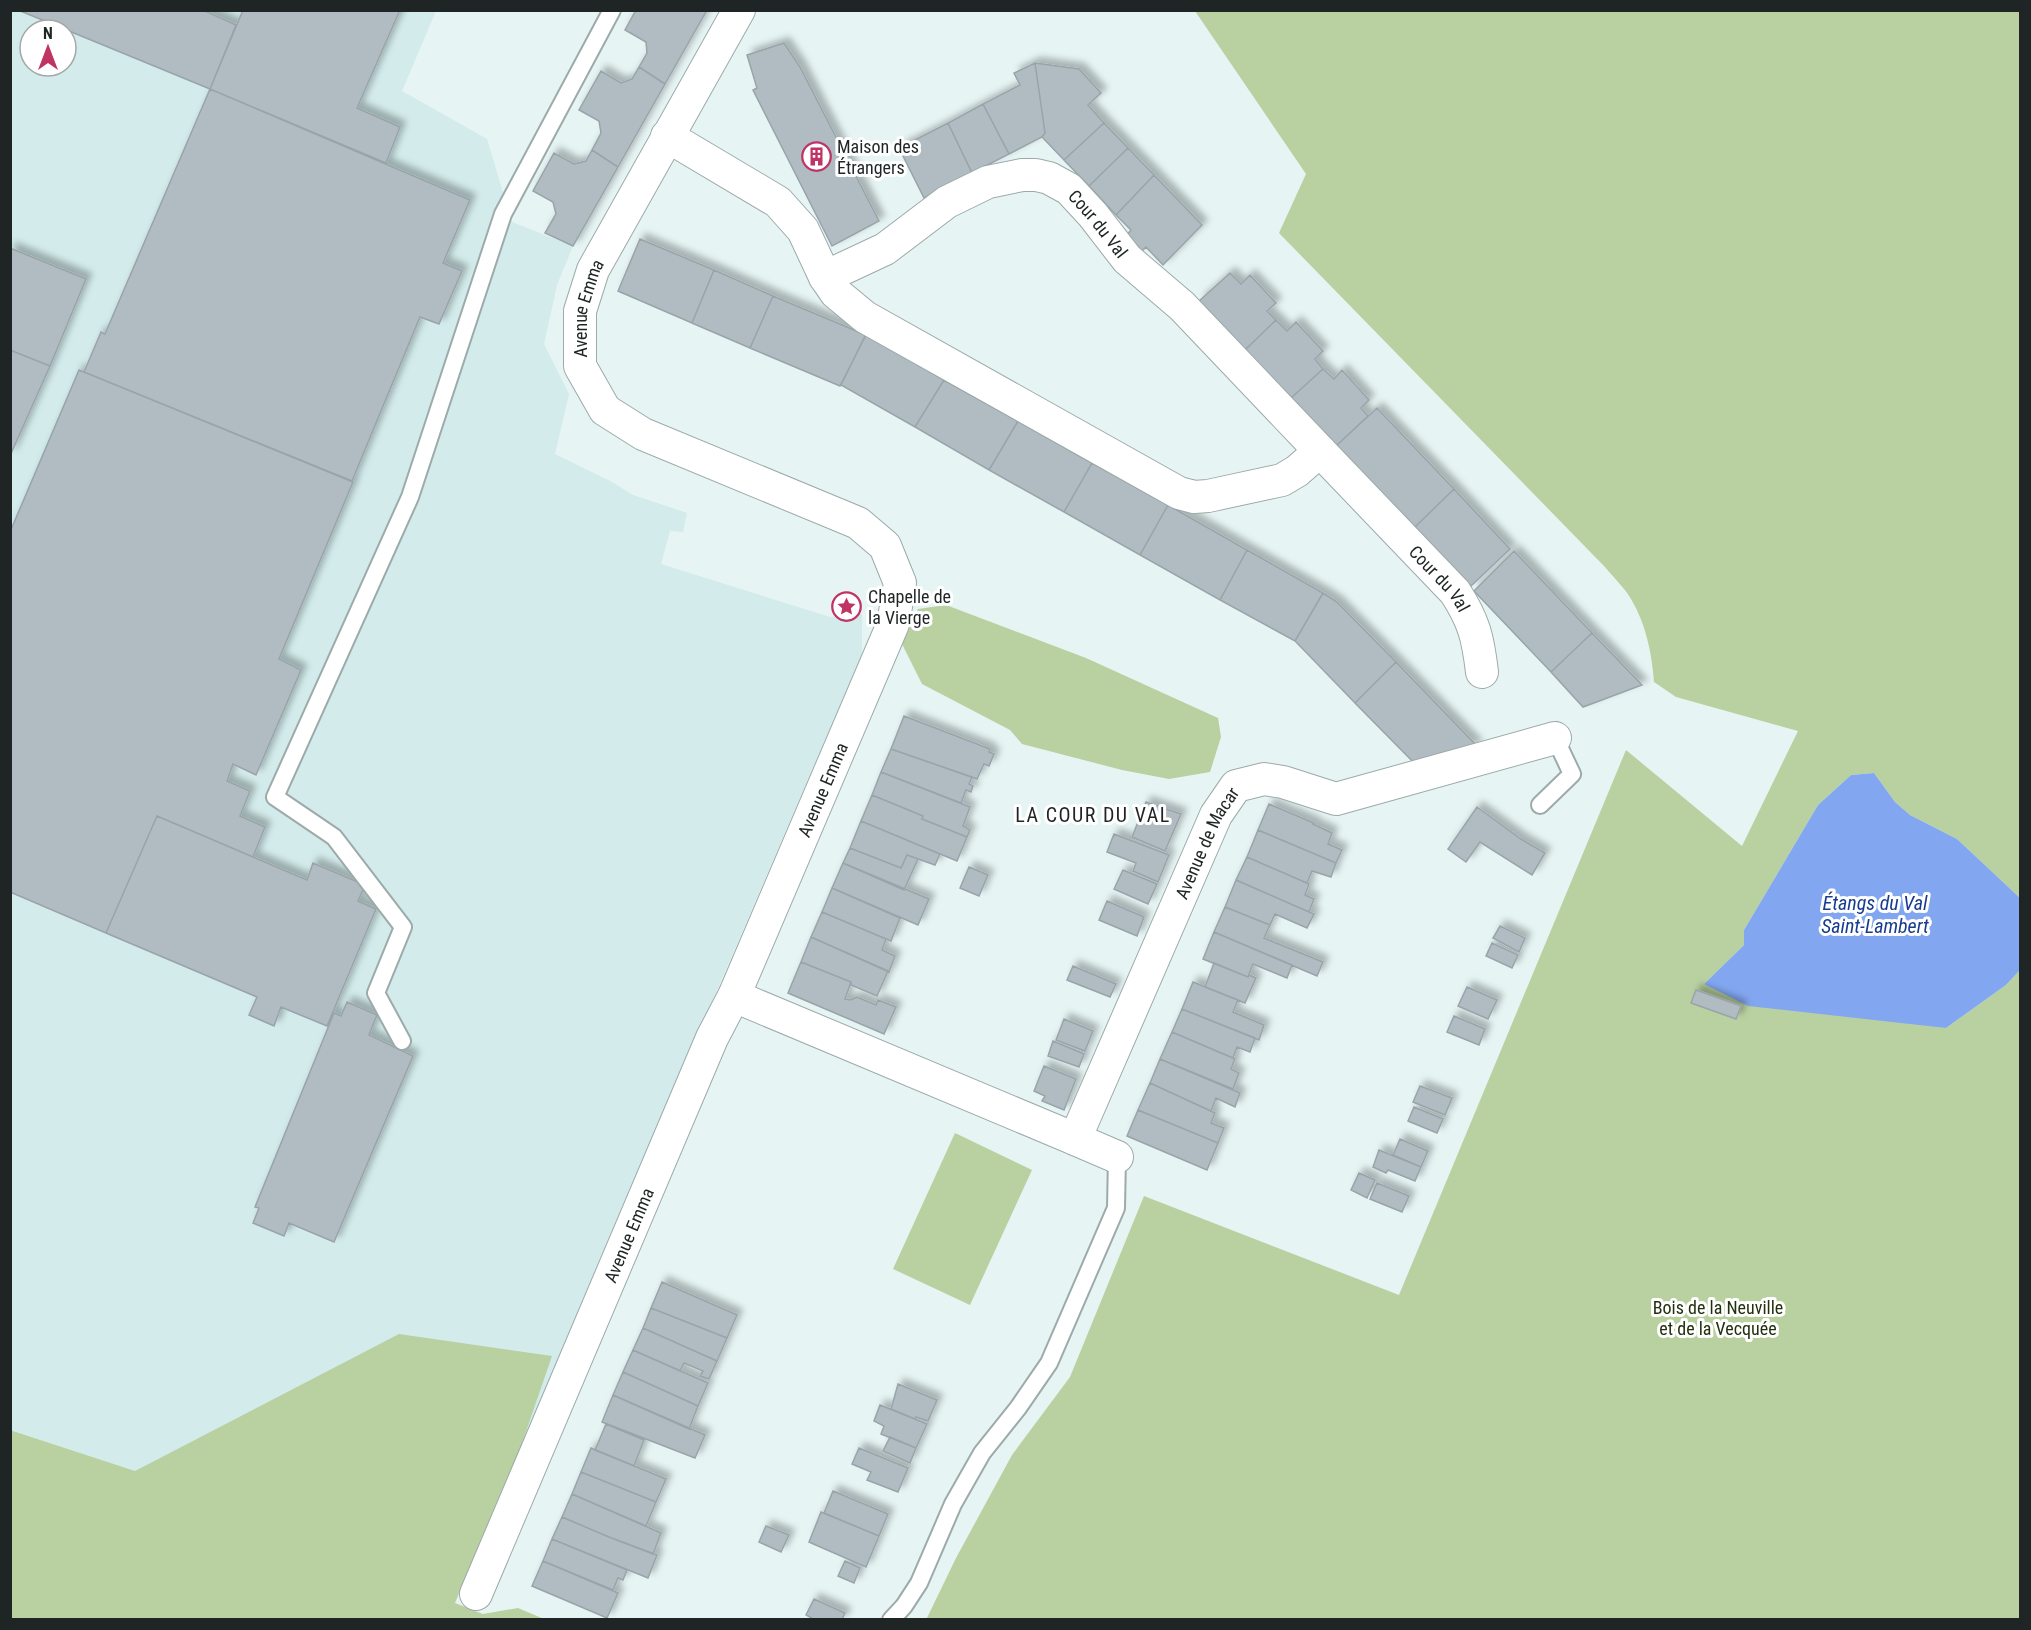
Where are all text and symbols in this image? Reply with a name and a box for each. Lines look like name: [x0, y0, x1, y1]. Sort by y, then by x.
north arrow: [18, 18, 78, 78]
text: N: [43, 24, 53, 43]
place label: Maison des Étrangers: [837, 136, 919, 178]
building icon: Maison des Étrangers: [800, 140, 832, 172]
street label: Cour du Val: [1064, 185, 1133, 262]
street label: Avenue Emma: [569, 255, 608, 358]
street label: Cour du Val: [1405, 541, 1475, 615]
place label: Chapelle de la Vierge: [868, 586, 951, 628]
place icon: Chapelle de la Vierge: [831, 590, 863, 622]
street label: Avenue Emma: [793, 739, 852, 840]
street label: Avenue de Macar: [1170, 782, 1243, 902]
district label: LA COUR DU VAL: [1015, 803, 1171, 827]
water label: Étangs du Val Saint-Lambert: [1821, 891, 1929, 938]
street label: Avenue Emma: [599, 1185, 658, 1285]
park label: Bois de la Neuville et de la Vecquée: [1653, 1297, 1783, 1339]

